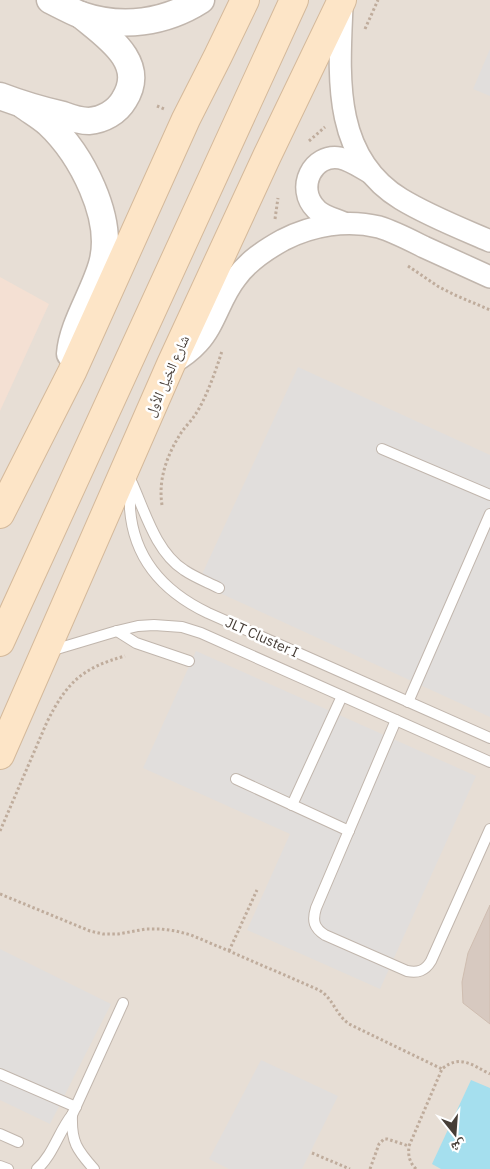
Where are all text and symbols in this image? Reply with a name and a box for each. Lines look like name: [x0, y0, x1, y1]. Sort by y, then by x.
street label: شارع الخيل الأول: [141, 332, 194, 420]
street label: JLT Cluster I: [223, 613, 301, 661]
north arrow: [430, 1109, 480, 1159]
text: ش: [449, 1136, 469, 1157]

